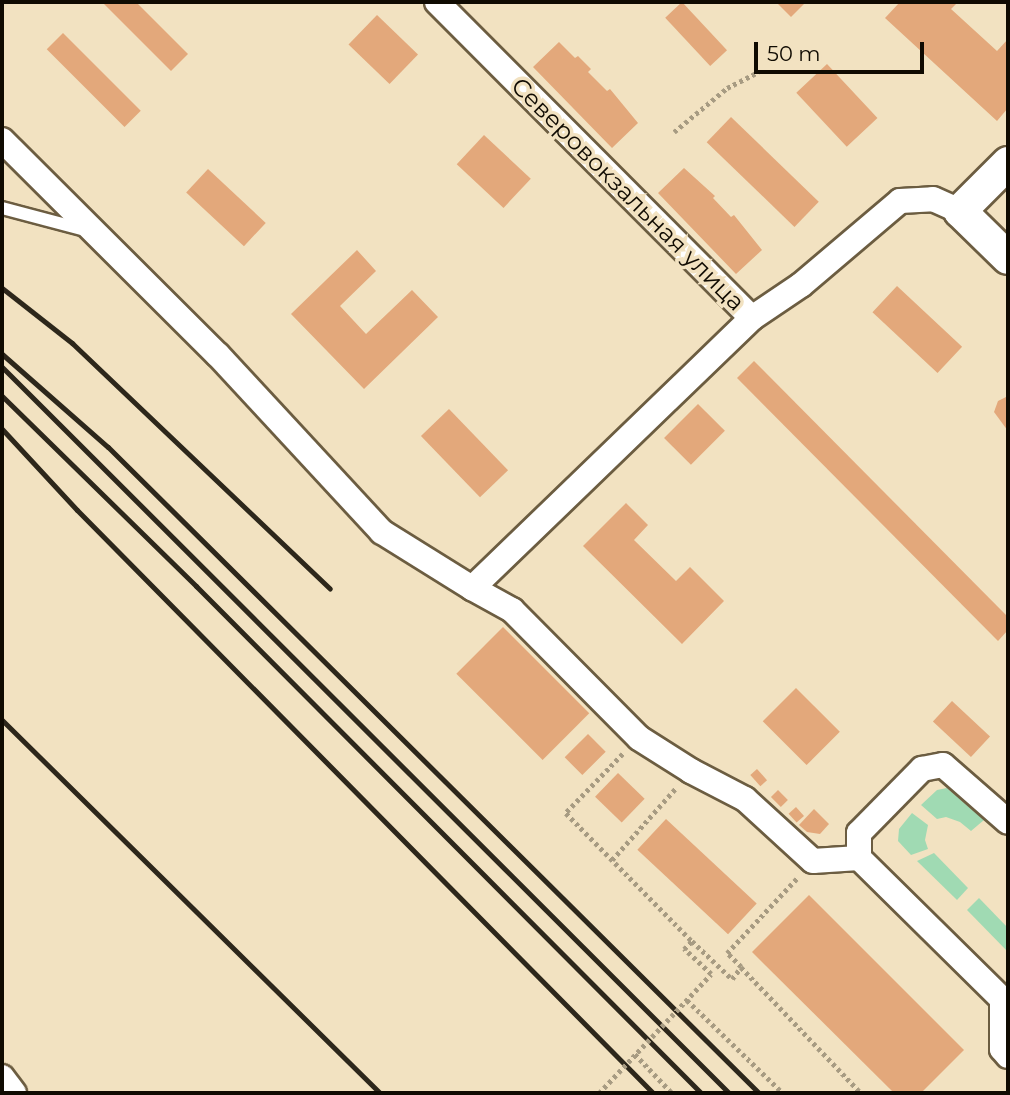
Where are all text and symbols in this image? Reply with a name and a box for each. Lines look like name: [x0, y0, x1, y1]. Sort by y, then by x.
scale bar: [758, 28, 928, 72]
text: 50 m: [767, 41, 821, 66]
street label: Северовокзальная улица: [505, 71, 751, 317]

